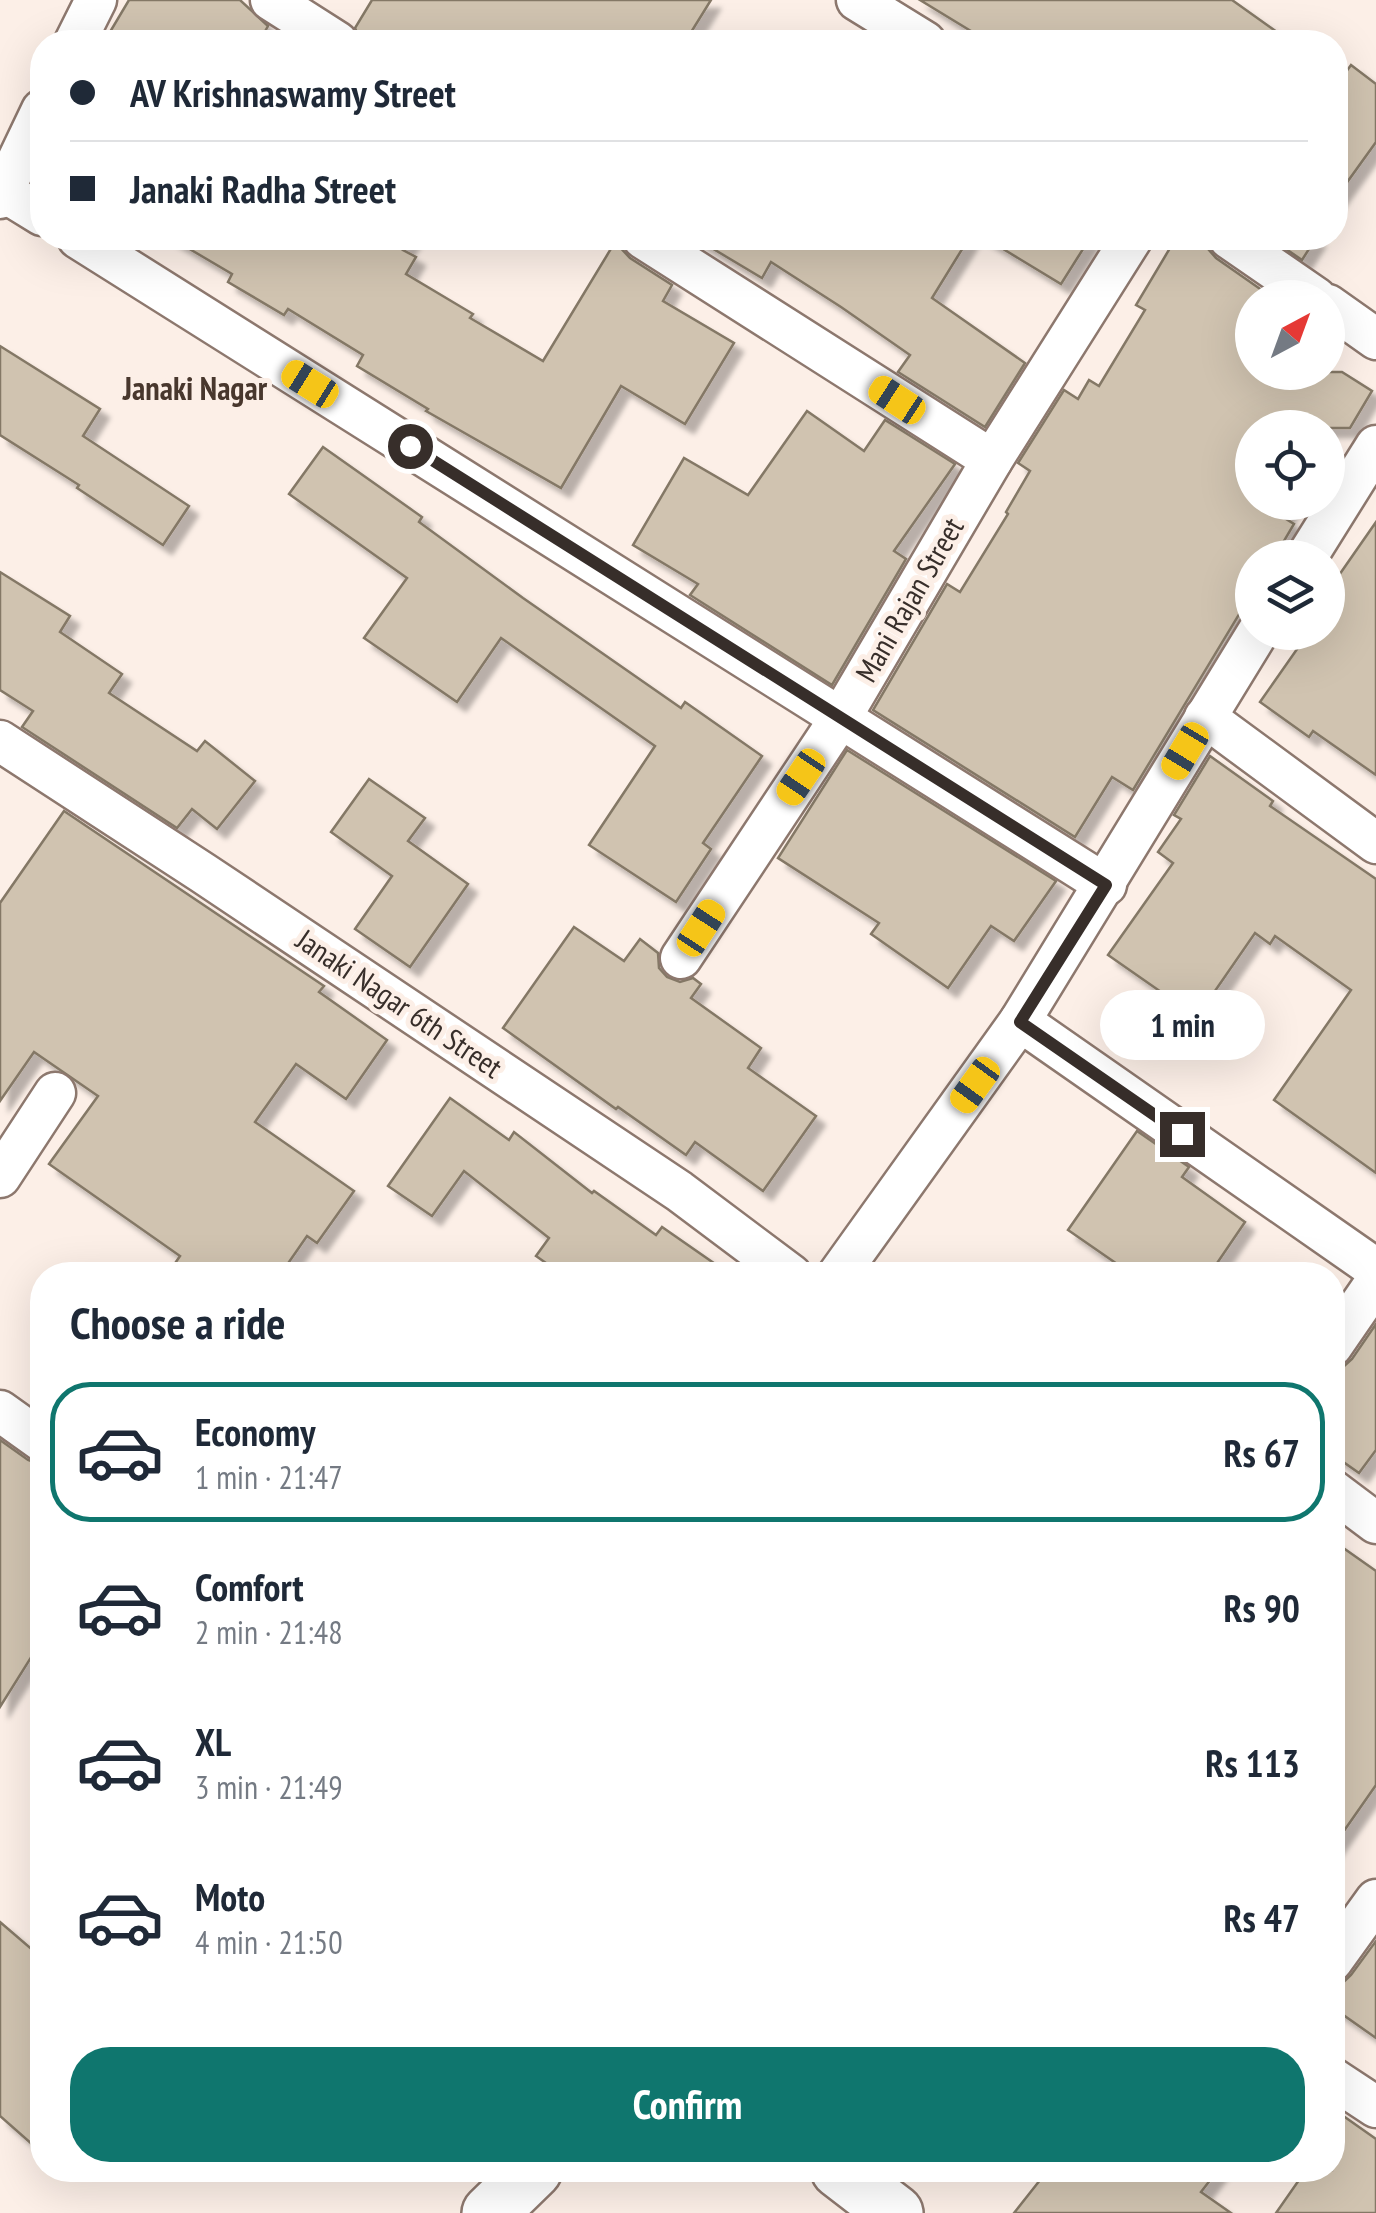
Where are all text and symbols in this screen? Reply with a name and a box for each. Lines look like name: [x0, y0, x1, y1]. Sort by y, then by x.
text: AV Krishnaswamy Street: [130, 68, 456, 117]
text: Janaki Radha Street: [130, 164, 396, 213]
north arrow: [1235, 280, 1345, 390]
map controls: [1235, 280, 1345, 650]
car: [277, 355, 343, 413]
district label: Janaki Nagar: [122, 367, 268, 409]
car: [864, 371, 930, 429]
button: locate: [1235, 410, 1345, 520]
route start: [388, 424, 433, 469]
street label: Mani Rajan Street: [846, 509, 972, 689]
button: layers: [1235, 540, 1345, 650]
car: [1157, 718, 1213, 784]
car: [772, 744, 830, 810]
car: [672, 895, 730, 961]
street label: Janaki Nagar 6th Street: [289, 919, 511, 1086]
callout: 1 min: [1100, 989, 1264, 1059]
text: 1 min: [1150, 1004, 1215, 1046]
car: [945, 1052, 1005, 1118]
route end: [1160, 1112, 1205, 1157]
text: Choose a ride: [70, 1293, 285, 1351]
icon: car: [75, 1407, 165, 1497]
text: Economy: [195, 1407, 315, 1456]
text: Rs 67: [1223, 1428, 1300, 1477]
text: 1 min · 21:47: [195, 1456, 343, 1498]
icon: car: [75, 1562, 165, 1652]
text: Comfort: [195, 1562, 304, 1611]
text: Rs 90: [1223, 1583, 1300, 1632]
text: 2 min · 21:48: [195, 1611, 343, 1653]
icon: car: [75, 1717, 165, 1807]
text: XL: [195, 1717, 231, 1766]
text: Rs 113: [1205, 1738, 1300, 1787]
text: 3 min · 21:49: [195, 1766, 343, 1808]
icon: car: [75, 1872, 165, 1962]
text: Moto: [195, 1872, 265, 1921]
text: Rs 47: [1223, 1893, 1300, 1942]
text: 4 min · 21:50: [195, 1921, 343, 1963]
button: Confirm: [70, 2047, 1305, 2162]

